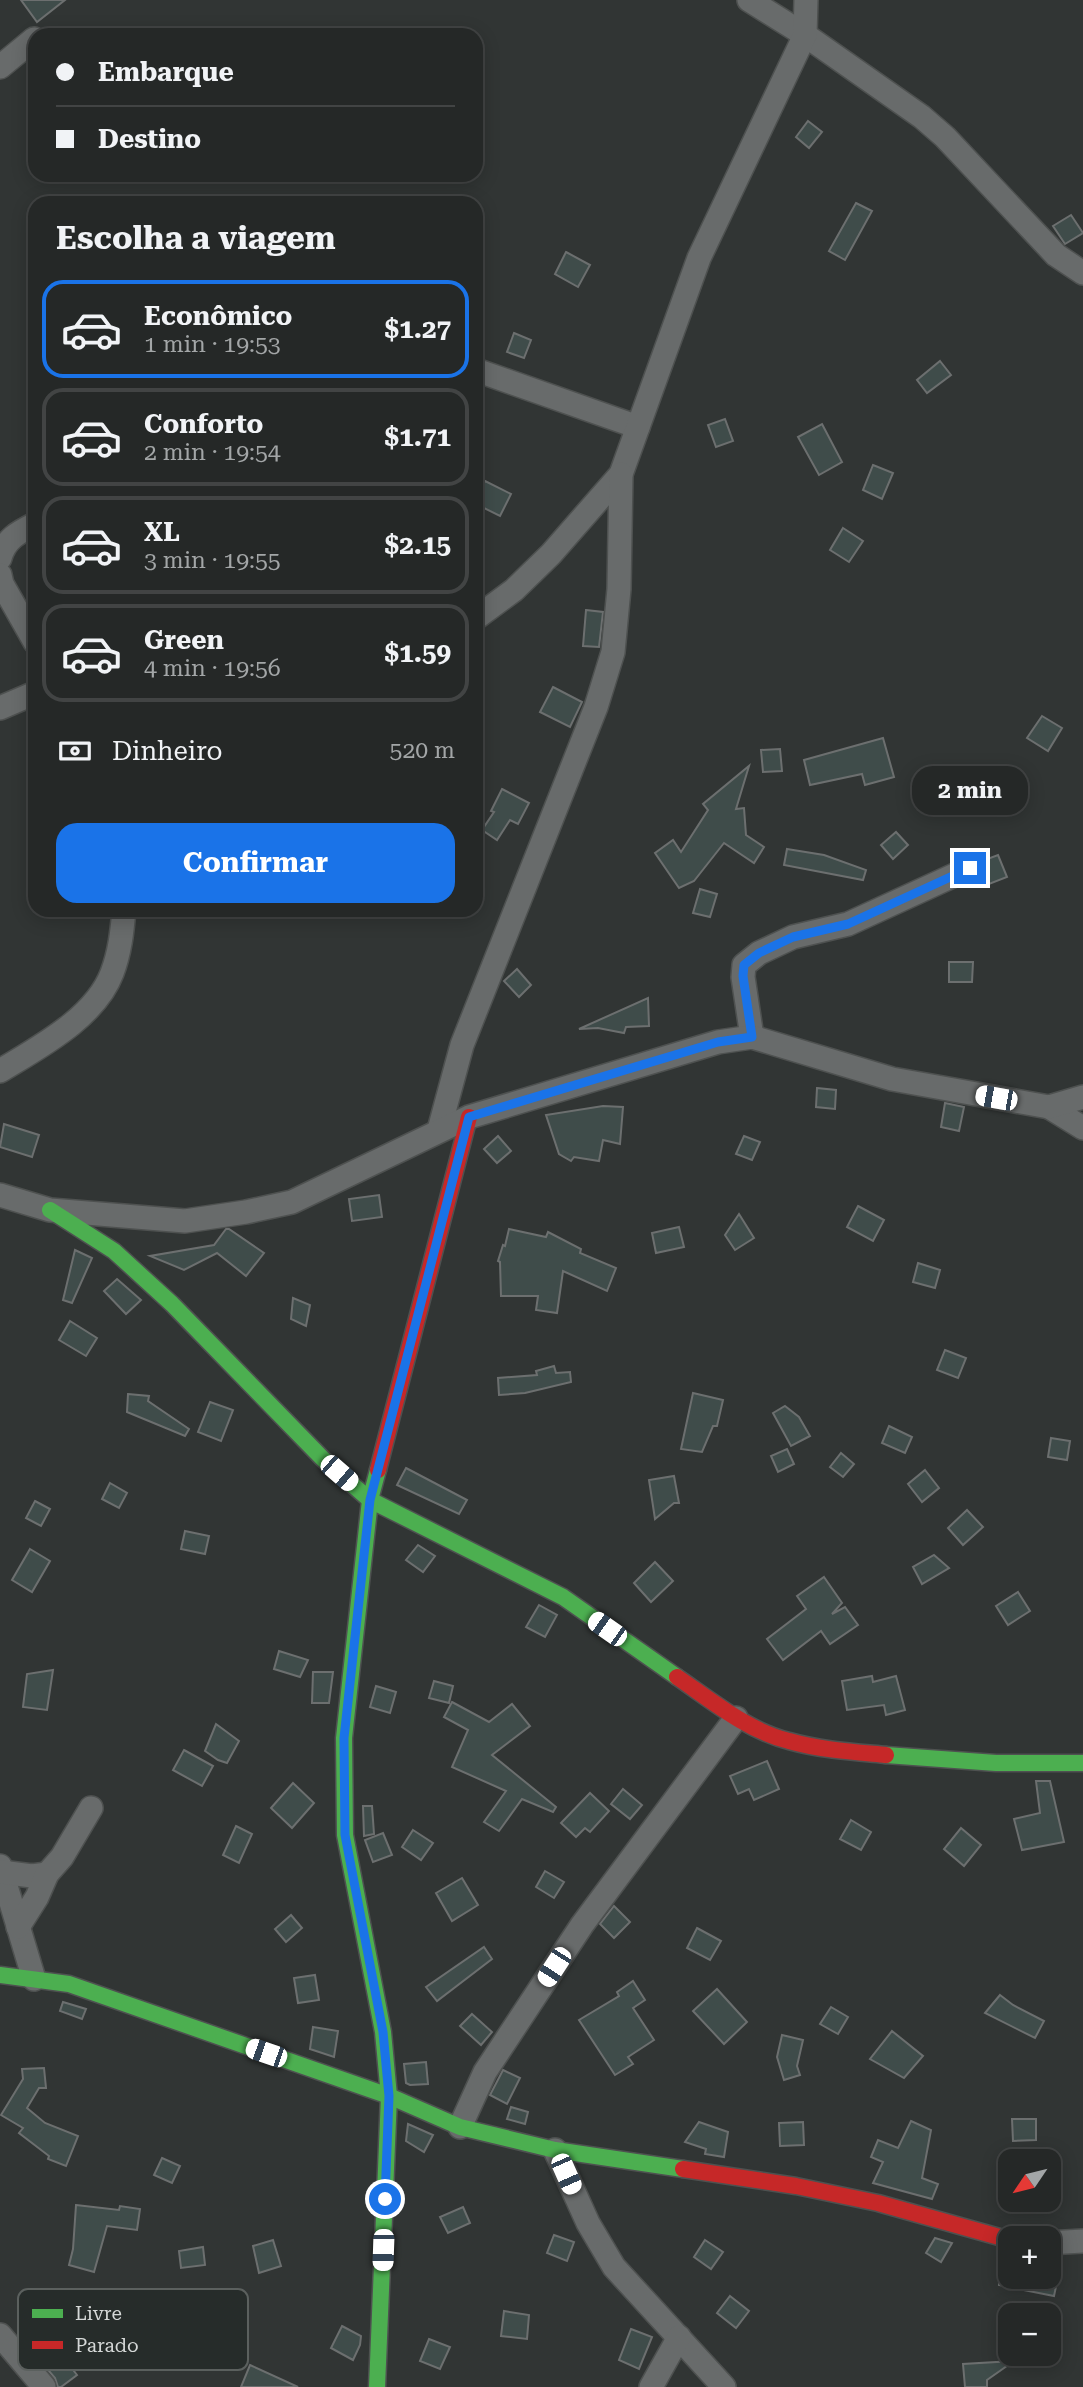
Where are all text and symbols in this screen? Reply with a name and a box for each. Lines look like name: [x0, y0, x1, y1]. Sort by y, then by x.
text: Embarque: [98, 57, 234, 87]
text: Destino: [98, 124, 201, 154]
text: Escolha a viagem: [56, 219, 336, 257]
icon: car: [60, 298, 123, 361]
text: Econômico: [144, 301, 292, 331]
text: $1.27: [385, 314, 451, 344]
text: 1 min · 19:53: [144, 331, 281, 358]
icon: car: [60, 406, 123, 469]
text: Conforto: [144, 409, 263, 439]
text: $1.71: [385, 422, 451, 452]
text: 2 min · 19:54: [144, 439, 281, 466]
icon: car: [60, 514, 123, 577]
text: XL: [144, 517, 180, 547]
text: $2.15: [385, 530, 451, 560]
text: 3 min · 19:55: [144, 547, 281, 574]
icon: car: [60, 622, 123, 685]
text: Green: [144, 625, 224, 655]
text: $1.59: [385, 638, 451, 668]
text: 4 min · 19:56: [144, 655, 281, 682]
icon: cash: [56, 732, 94, 770]
text: Dinheiro: [112, 736, 223, 766]
text: 520 m: [390, 737, 455, 764]
callout: 2 min: [912, 766, 1028, 816]
text: 2 min: [938, 777, 1002, 804]
button: Confirmar: [56, 823, 455, 903]
route end: [954, 852, 986, 884]
car: [974, 1084, 1019, 1112]
car: [317, 1451, 362, 1495]
car: [584, 1608, 631, 1650]
car: [534, 1944, 575, 1990]
car: [243, 2036, 290, 2070]
north arrow: [998, 2149, 1060, 2212]
map controls: [998, 2149, 1061, 2366]
car: [548, 2151, 585, 2197]
route start: [369, 2183, 401, 2215]
button: +: [998, 2226, 1061, 2289]
car: [372, 2229, 395, 2271]
legend: [18, 2289, 248, 2370]
text: Livre: [75, 2302, 122, 2325]
button: −: [998, 2303, 1061, 2366]
text: Parado: [75, 2334, 139, 2357]

